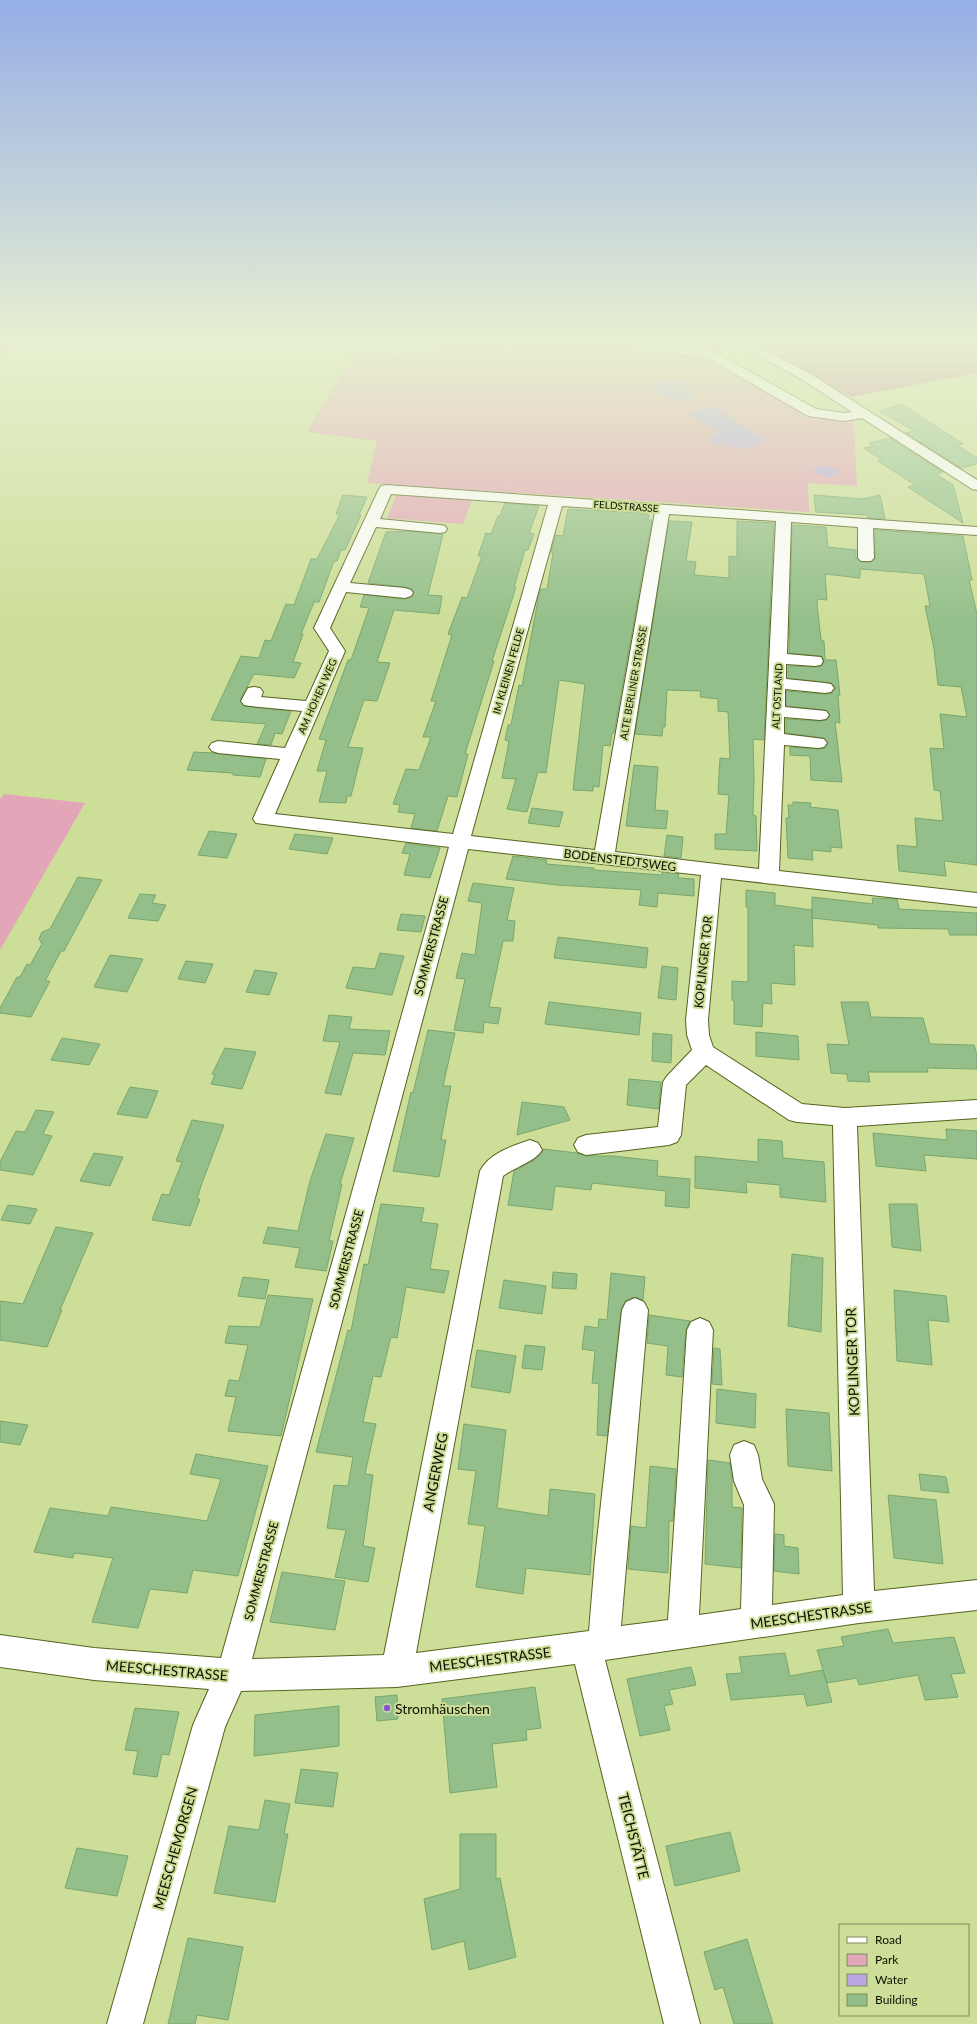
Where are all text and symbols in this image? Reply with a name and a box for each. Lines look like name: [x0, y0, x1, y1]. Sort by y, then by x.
street label: FELDSTRASSE: [593, 498, 659, 514]
street label: ALTE BERLINER STRASSE: [617, 625, 649, 741]
street label: IM KLEINEN FELDE: [490, 627, 526, 715]
street label: AM HOHEN WEG: [295, 657, 339, 735]
street label: ALT OSTLAND: [769, 663, 785, 729]
street label: BODENSTEDTSWEG: [563, 846, 677, 874]
street label: SOMMERSTRASSE: [411, 895, 451, 997]
street label: KOPLINGER TOR: [691, 915, 715, 1009]
street label: SOMMERSTRASSE: [326, 1208, 366, 1310]
street label: KOPLINGER TOR: [842, 1307, 862, 1416]
street label: ANGERWEG: [419, 1431, 451, 1513]
street label: SOMMERSTRASSE: [241, 1520, 281, 1622]
street label: MEESCHESTRASSE: [749, 1598, 873, 1632]
street label: MEESCHESTRASSE: [428, 1643, 552, 1675]
street label: MEESCHESTRASSE: [105, 1656, 229, 1684]
place label: Stromhäuschen: [395, 1700, 490, 1717]
marker: Stromhäuschen: [382, 1703, 392, 1713]
street label: MEESCHEMORGEN: [149, 1785, 201, 1911]
street label: TEICHSTÄTTE: [615, 1791, 653, 1881]
legend: [839, 1924, 969, 2016]
text: Road: [875, 1932, 902, 1947]
text: Park: [875, 1952, 899, 1967]
text: Water: [875, 1972, 908, 1987]
text: Building: [875, 1992, 918, 2007]

